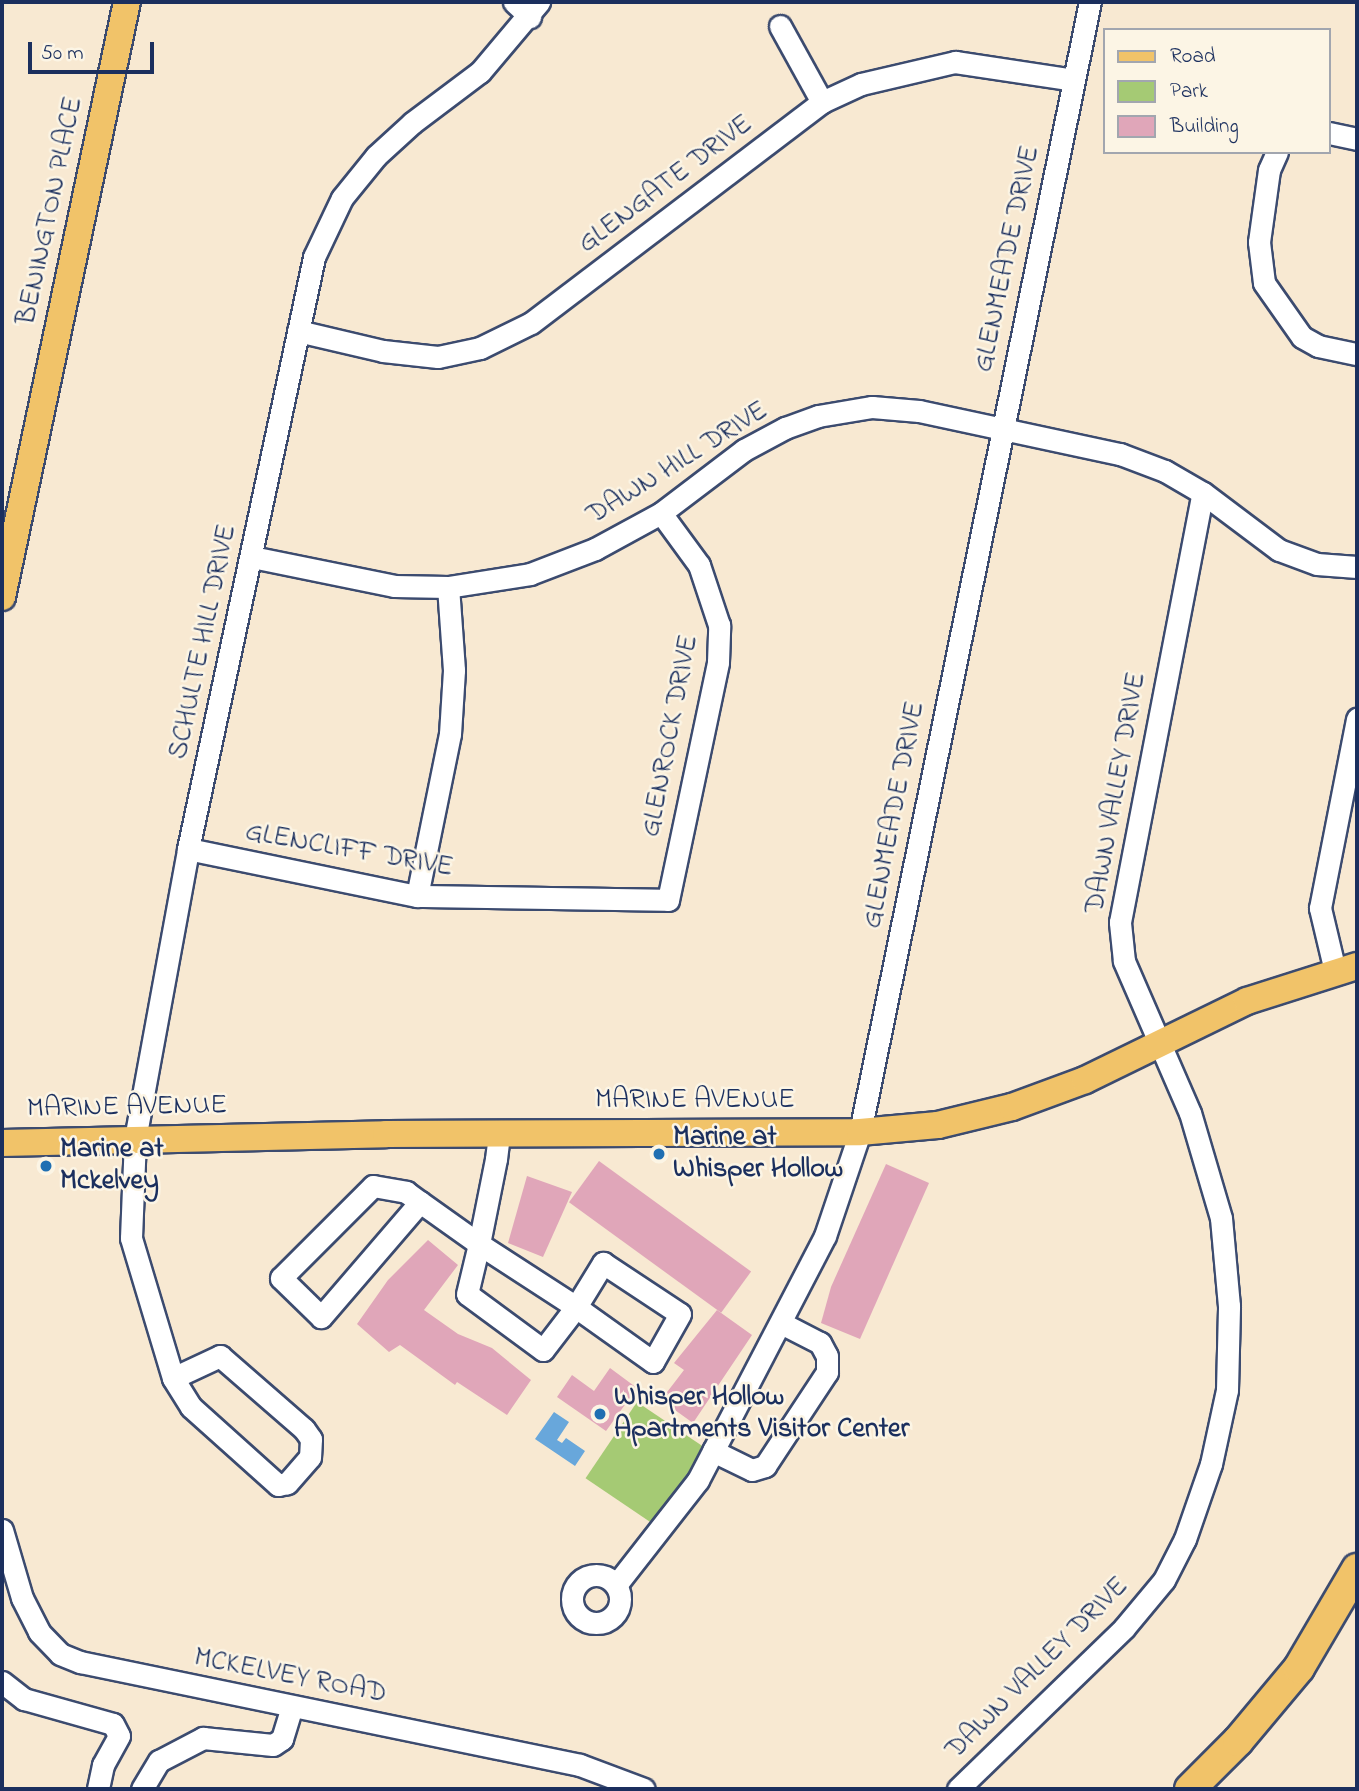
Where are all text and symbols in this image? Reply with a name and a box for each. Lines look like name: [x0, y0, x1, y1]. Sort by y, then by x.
scale bar: [32, 28, 158, 72]
legend: [1104, 28, 1331, 154]
text: 50 m: [41, 39, 84, 69]
text: Road: [1170, 42, 1216, 72]
text: Park: [1170, 77, 1208, 107]
street label: BENINGTON PLACE: [10, 94, 92, 328]
street label: GLENGATE DRIVE: [572, 108, 760, 262]
text: Building: [1170, 112, 1239, 142]
street label: GLENMEADE DRIVE: [968, 143, 1048, 375]
street label: DAWN HILL DRIVE: [581, 395, 775, 533]
street label: SCHULTE HILL DRIVE: [163, 521, 245, 763]
street label: GLENROCK DRIVE: [635, 632, 707, 840]
street label: DAWN VALLEY DRIVE: [1079, 670, 1155, 916]
street label: GLENMEADE DRIVE: [857, 699, 933, 931]
street label: GLENCLIFF DRIVE: [242, 816, 456, 886]
street label: MARINE AVENUE: [595, 1084, 795, 1118]
street label: MARINE AVENUE: [27, 1089, 227, 1127]
place label: Marine at Whisper Hollow: [673, 1121, 843, 1187]
place label: Marine at Mckelvey: [60, 1133, 164, 1199]
marker: Marine at Whisper Hollow: [651, 1146, 667, 1162]
marker: Marine at Mckelvey: [38, 1158, 54, 1174]
place label: Whisper Hollow Apartments Visitor Center: [614, 1381, 909, 1447]
marker: Whisper Hollow Apartments Visitor Center: [592, 1406, 608, 1422]
street label: DAWN VALLEY DRIVE: [940, 1571, 1136, 1767]
street label: MCKELVEY ROAD: [191, 1642, 389, 1712]

